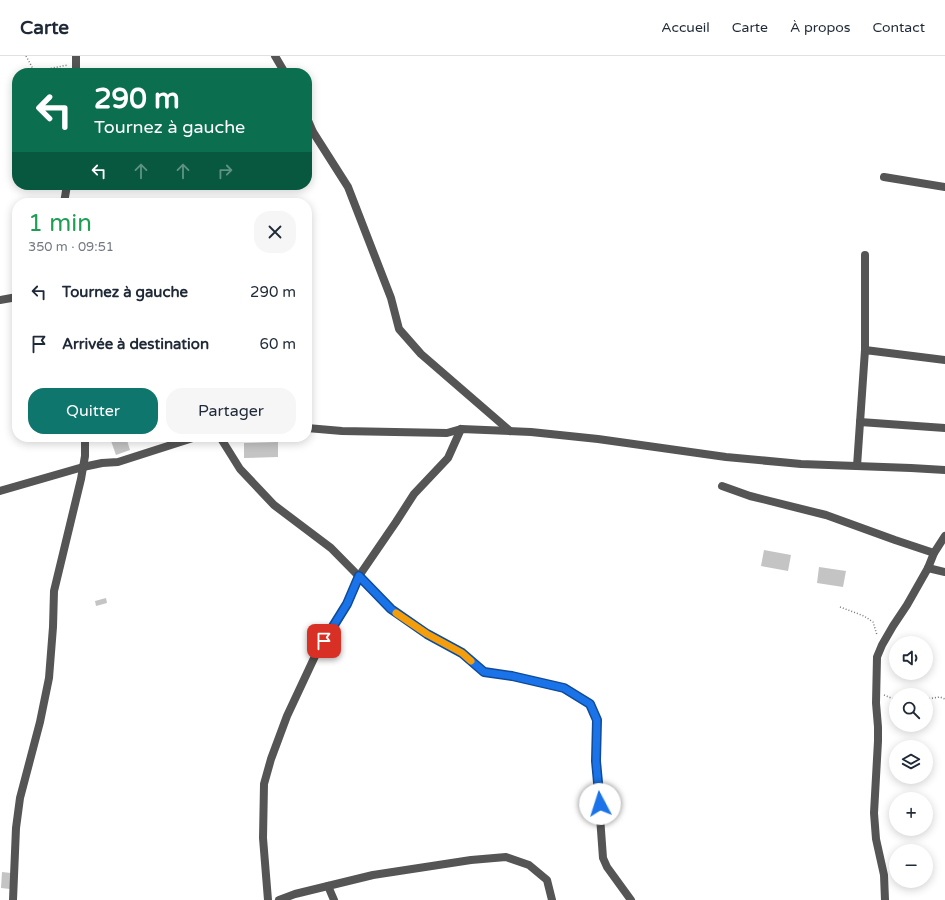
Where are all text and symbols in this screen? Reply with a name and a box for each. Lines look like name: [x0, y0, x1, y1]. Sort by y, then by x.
text: Carte: [20, 17, 69, 39]
text: Accueil: [661, 19, 710, 36]
text: Carte: [732, 19, 768, 36]
text: À propos: [790, 19, 851, 36]
text: Contact: [873, 19, 925, 36]
text: 290 m: [94, 82, 180, 116]
icon: left: [28, 84, 80, 136]
text: Tournez à gauche: [94, 116, 245, 138]
icon: left: [88, 160, 110, 182]
icon: ahead: [130, 160, 152, 182]
icon: ahead: [172, 160, 194, 182]
icon: right: [214, 160, 236, 182]
text: 1 min: [28, 209, 92, 238]
button: close: [254, 211, 296, 253]
text: 350 m · 09:51: [28, 239, 114, 255]
icon: left: [28, 281, 50, 303]
text: Tournez à gauche: [62, 283, 188, 301]
text: 290 m: [250, 283, 296, 301]
icon: arrive: [28, 333, 50, 355]
text: Arrivée à destination: [62, 335, 209, 353]
text: 60 m: [259, 335, 296, 353]
button: Quitter: [28, 388, 158, 434]
button: Partager: [166, 388, 296, 434]
pin: [307, 624, 341, 658]
icon: arrive: [313, 630, 335, 652]
map controls: [889, 636, 933, 888]
button: sound: [889, 636, 933, 680]
button: search: [889, 688, 933, 732]
button: layers: [889, 740, 933, 784]
position arrow: [579, 783, 621, 825]
button: +: [889, 792, 933, 836]
button: −: [889, 844, 933, 888]

